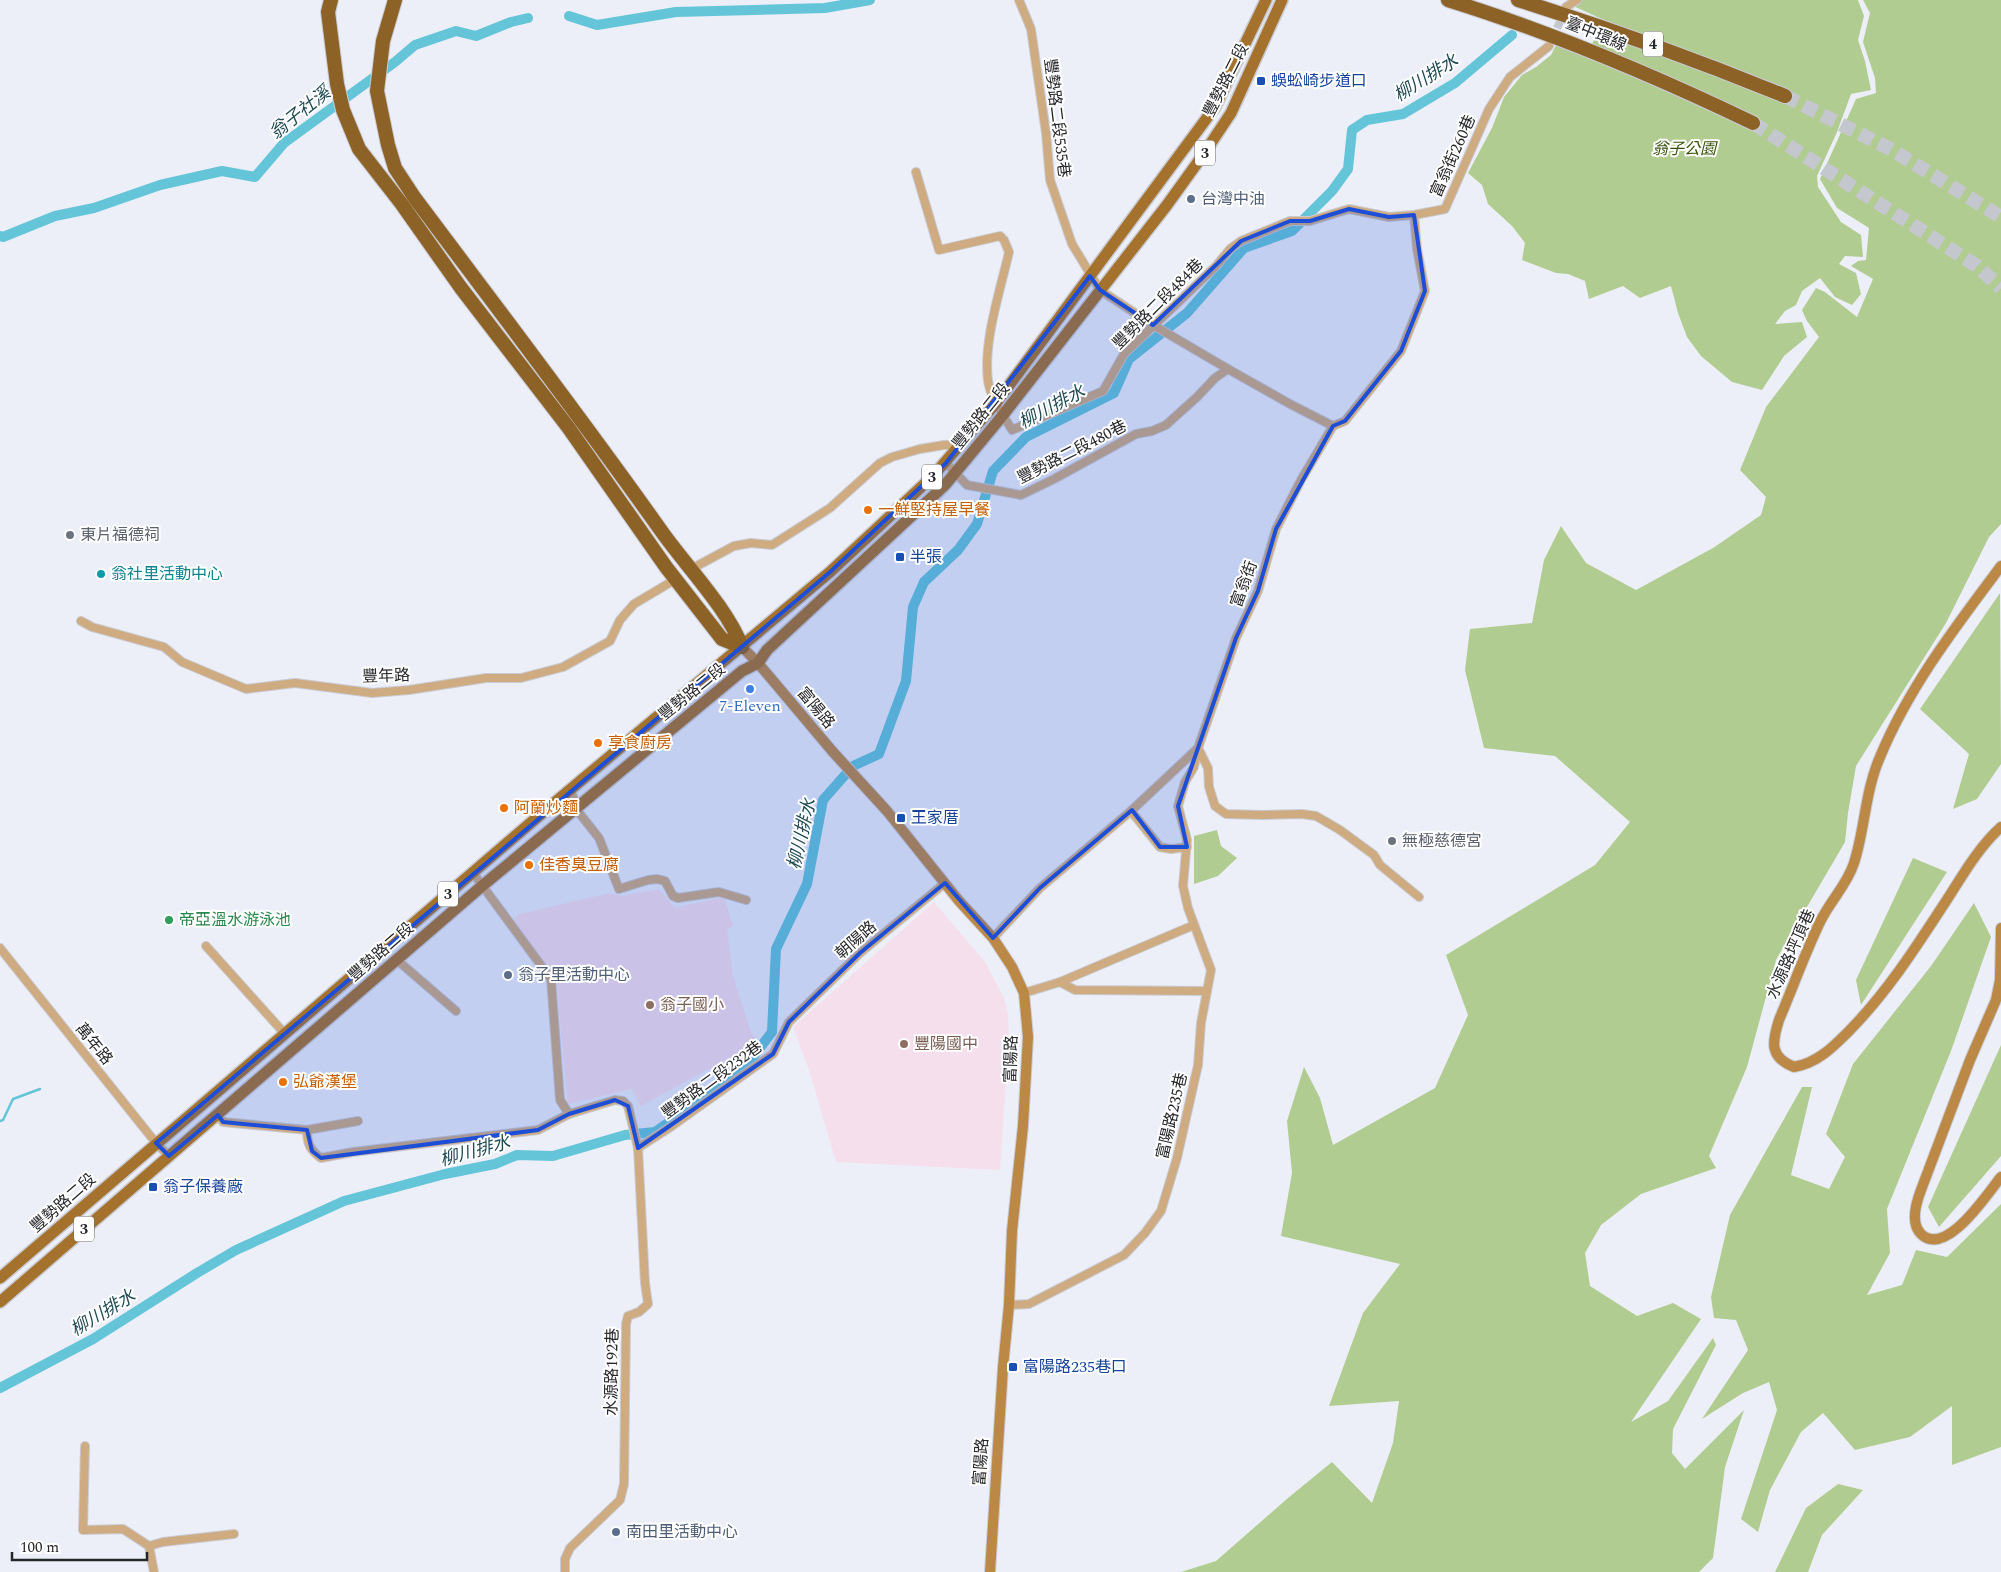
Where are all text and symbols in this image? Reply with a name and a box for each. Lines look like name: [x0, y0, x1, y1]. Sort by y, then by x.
street label: 臺中環線: [1562, 11, 1630, 57]
road number: 4: [1643, 32, 1663, 56]
street label: 豐勢路二段: [1197, 39, 1255, 121]
water label: 柳川排水: [1388, 47, 1465, 109]
street label: 豐勢路二段535巷: [1038, 57, 1076, 179]
place label: 蜈蚣崎步道口: [1271, 69, 1367, 93]
marker: 蜈蚣崎步道口: [1255, 75, 1267, 87]
water label: 翁子社溪: [264, 78, 339, 146]
street label: 富翁街260巷: [1424, 111, 1482, 201]
park label: 翁子公園: [1652, 137, 1718, 161]
road number: 3: [1195, 140, 1215, 166]
place label: 台灣中油: [1201, 187, 1265, 211]
marker: 台灣中油: [1185, 193, 1197, 205]
street label: 豐勢路二段484巷: [1107, 253, 1209, 355]
street label: 豐勢路二段: [946, 377, 1016, 455]
water label: 柳川排水: [1014, 378, 1091, 436]
street label: 豐勢路二段480巷: [1013, 414, 1131, 490]
road number: 3: [922, 464, 942, 490]
place label: 一鮮堅持屋早餐: [878, 498, 990, 522]
marker: 一鮮堅持屋早餐: [862, 504, 874, 516]
place label: 東片福德祠: [80, 523, 160, 547]
marker: 東片福德祠: [64, 529, 76, 541]
place label: 半張: [910, 545, 942, 569]
marker: 半張: [894, 551, 906, 563]
street label: 富翁街: [1225, 557, 1263, 611]
place label: 翁社里活動中心: [111, 562, 223, 586]
marker: 翁社里活動中心: [95, 568, 107, 580]
street label: 豐勢路二段: [653, 657, 731, 727]
street label: 豐年路: [362, 663, 410, 689]
street label: 富陽路: [791, 682, 841, 734]
marker: 7-Eleven: [744, 683, 756, 695]
place label: 7-Eleven: [719, 694, 781, 718]
place label: 享食廚房: [608, 731, 672, 755]
marker: 享食廚房: [592, 737, 604, 749]
water label: 柳川排水: [781, 795, 823, 872]
place label: 阿蘭炒麵: [514, 796, 578, 820]
marker: 阿蘭炒麵: [498, 802, 510, 814]
place label: 王家厝: [911, 806, 959, 830]
marker: 王家厝: [895, 812, 907, 824]
place label: 無極慈德宮: [1402, 829, 1482, 853]
marker: 無極慈德宮: [1386, 835, 1398, 847]
place label: 佳香臭豆腐: [539, 853, 619, 877]
marker: 佳香臭豆腐: [523, 859, 535, 871]
road number: 3: [438, 882, 458, 906]
street label: 水源路坪頂巷: [1761, 905, 1821, 1003]
place label: 帝亞溫水游泳池: [179, 908, 291, 932]
marker: 帝亞溫水游泳池: [163, 914, 175, 926]
street label: 朝陽路: [830, 915, 882, 965]
street label: 豐勢路二段: [343, 917, 419, 987]
place label: 翁子里活動中心: [518, 963, 630, 987]
marker: 翁子里活動中心: [502, 969, 514, 981]
place label: 翁子國小: [660, 993, 724, 1017]
marker: 翁子國小: [644, 999, 656, 1011]
street label: 萬年路: [70, 1018, 118, 1070]
place label: 豐陽國中: [914, 1032, 978, 1056]
street label: 豐勢路二段232巷: [656, 1035, 768, 1125]
street label: 富陽路: [998, 1035, 1024, 1083]
marker: 豐陽國中: [898, 1038, 910, 1050]
place label: 弘爺漢堡: [293, 1070, 357, 1094]
street label: 富陽路235巷: [1150, 1070, 1194, 1162]
marker: 弘爺漢堡: [277, 1076, 289, 1088]
water label: 柳川排水: [437, 1128, 514, 1173]
street label: 豐勢路二段: [25, 1168, 101, 1238]
place label: 翁子保養廠: [163, 1175, 243, 1199]
marker: 翁子保養廠: [147, 1181, 159, 1193]
road number: 3: [74, 1216, 94, 1242]
water label: 柳川排水: [65, 1282, 142, 1343]
street label: 水源路192巷: [599, 1328, 625, 1416]
place label: 富陽路235巷口: [1023, 1355, 1127, 1379]
marker: 富陽路235巷口: [1007, 1361, 1019, 1373]
street label: 富陽路: [967, 1437, 995, 1487]
place label: 南田里活動中心: [626, 1520, 738, 1544]
marker: 南田里活動中心: [610, 1526, 622, 1538]
scale bar: [12, 1530, 148, 1562]
text: 100 m: [20, 1536, 59, 1559]

